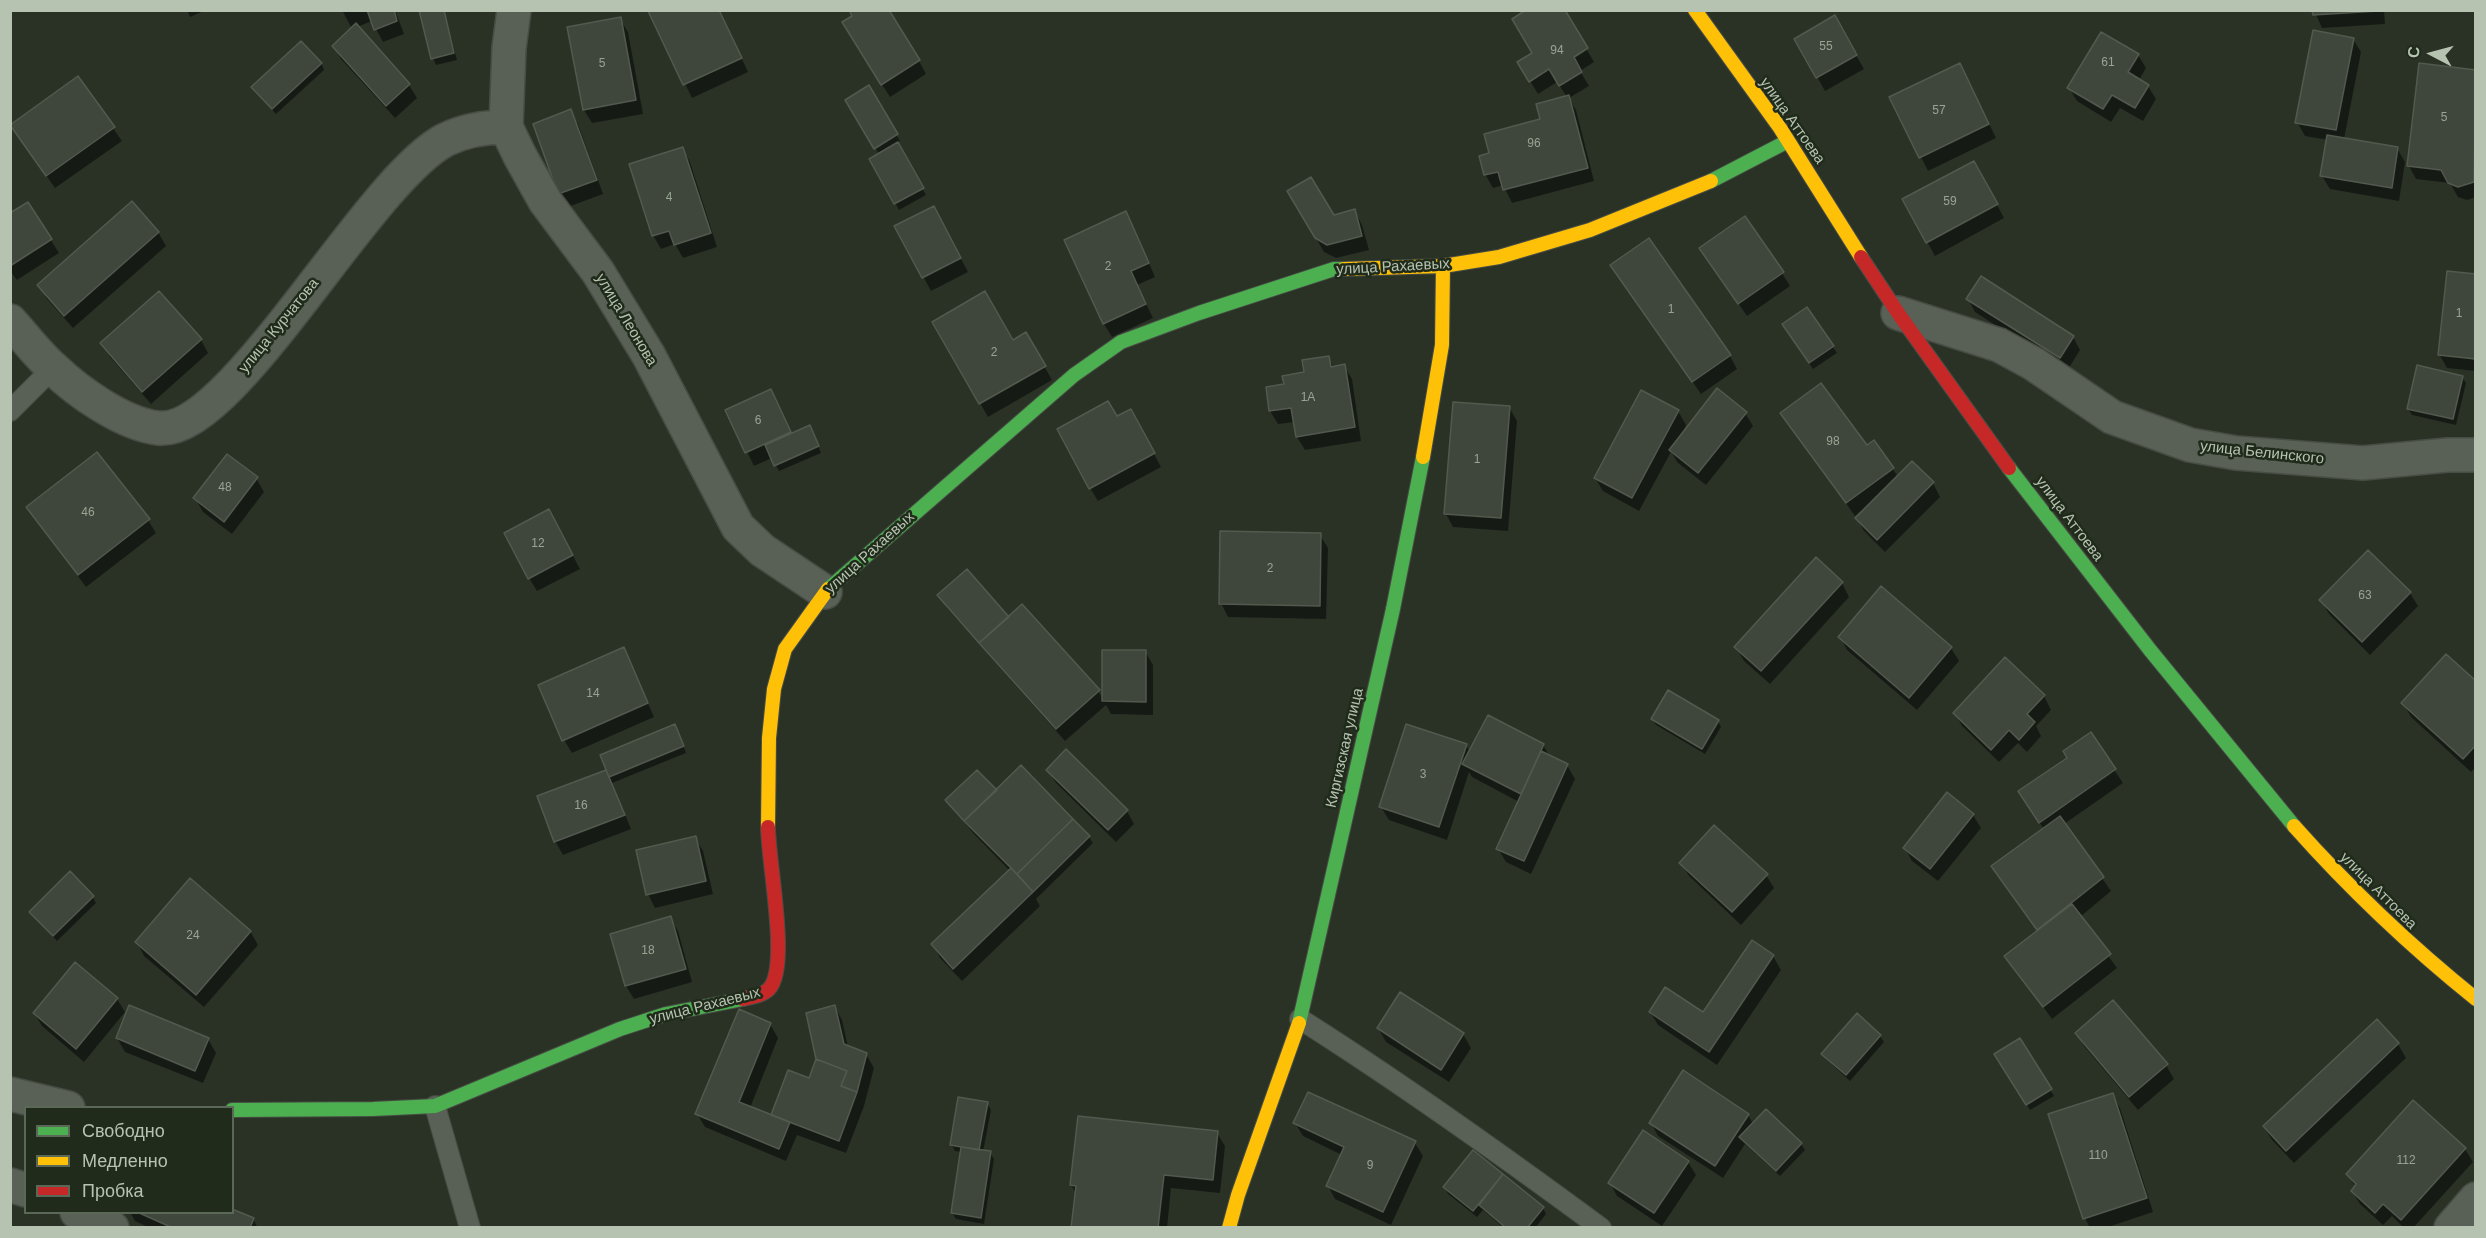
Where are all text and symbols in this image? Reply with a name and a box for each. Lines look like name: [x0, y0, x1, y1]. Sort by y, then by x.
north arrow: [2402, 24, 2462, 84]
house number: 55: [1819, 40, 1833, 54]
house number: 94: [1550, 44, 1564, 58]
text: С: [2405, 45, 2423, 59]
house number: 61: [2101, 56, 2115, 70]
house number: 5: [599, 57, 605, 71]
street label: улица Аттоева: [1756, 74, 1828, 168]
house number: 57: [1932, 104, 1946, 118]
house number: 5: [2441, 111, 2447, 125]
house number: 96: [1527, 137, 1541, 151]
house number: 4: [666, 191, 672, 205]
house number: 59: [1943, 195, 1957, 209]
street label: улица Рахаевых: [1336, 255, 1450, 279]
house number: 2: [1105, 260, 1111, 274]
street label: улица Леонова: [591, 270, 661, 370]
street label: улица Курчатова: [235, 275, 323, 377]
house number: 1: [1668, 303, 1674, 317]
house number: 1: [2456, 307, 2462, 321]
house number: 2: [991, 346, 997, 360]
house number: 1А: [1301, 391, 1315, 405]
house number: 6: [755, 414, 761, 428]
house number: 98: [1826, 435, 1840, 449]
street label: улица Белинского: [2199, 438, 2325, 468]
house number: 1: [1474, 453, 1480, 467]
street label: улица Аттоева: [2031, 473, 2107, 565]
house number: 48: [218, 481, 232, 495]
house number: 46: [81, 506, 95, 520]
street label: улица Рахаевых: [822, 508, 918, 598]
house number: 12: [531, 537, 545, 551]
house number: 2: [1267, 562, 1273, 576]
house number: 63: [2358, 589, 2372, 603]
street label: Киргизская улица: [1322, 686, 1368, 810]
house number: 14: [586, 687, 600, 701]
house number: 3: [1420, 768, 1426, 782]
house number: 16: [574, 799, 588, 813]
street label: улица Аттоева: [2336, 849, 2420, 933]
house number: 24: [186, 929, 200, 943]
house number: 18: [641, 944, 655, 958]
street label: улица Рахаевых: [648, 984, 762, 1028]
legend: [24, 1106, 234, 1214]
text: Свободно: [82, 1121, 165, 1141]
house number: 110: [2088, 1149, 2108, 1163]
text: Медленно: [82, 1151, 168, 1171]
house number: 112: [2396, 1154, 2416, 1168]
house number: 9: [1367, 1159, 1373, 1173]
text: Пробка: [82, 1181, 144, 1201]

